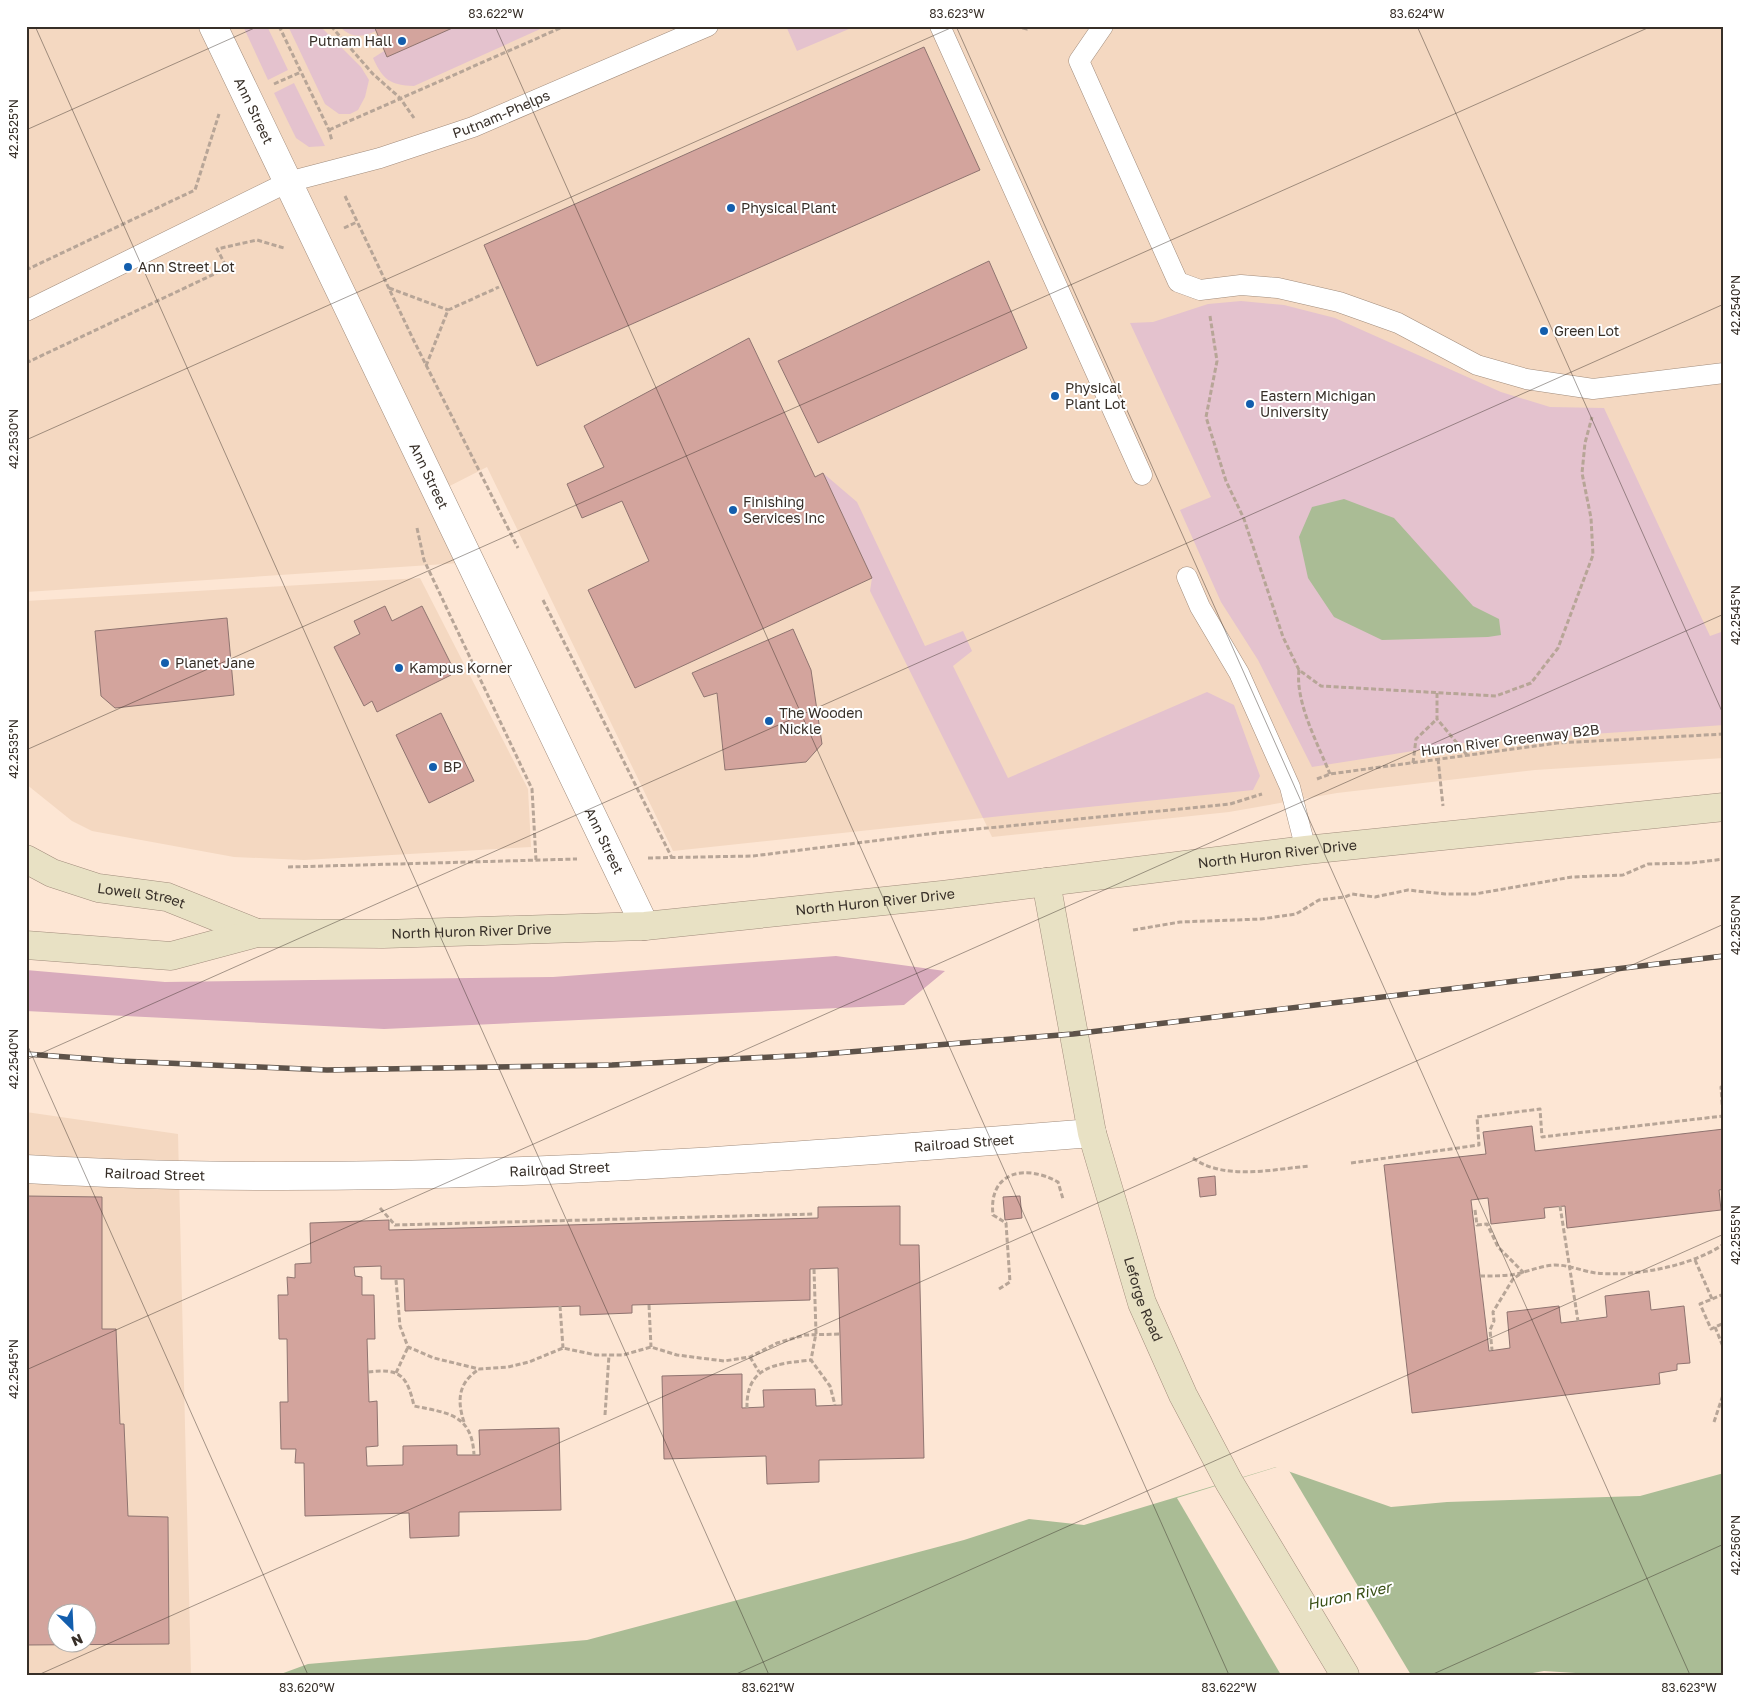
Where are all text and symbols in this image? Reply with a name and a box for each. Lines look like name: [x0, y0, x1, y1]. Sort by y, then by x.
text: 83.622°W: [468, 6, 524, 21]
text: 83.623°W: [929, 6, 985, 21]
text: 83.624°W: [1389, 6, 1445, 21]
place label: Putnam Hall: [309, 32, 392, 49]
marker: Putnam Hall: [396, 35, 408, 47]
street label: Ann Street: [231, 75, 277, 146]
street label: Putnam-Phelps: [450, 86, 552, 141]
text: 42.2525°N: [6, 99, 21, 159]
place label: Physical Plant: [741, 199, 837, 216]
marker: Physical Plant: [725, 202, 737, 214]
place label: Ann Street Lot: [138, 258, 235, 275]
marker: Ann Street Lot: [122, 261, 134, 273]
text: 42.2540°N: [1728, 275, 1743, 335]
place label: Green Lot: [1554, 322, 1619, 339]
marker: Green Lot: [1538, 325, 1550, 337]
place label: Physical Plant Lot: [1065, 379, 1126, 412]
place label: Eastern Michigan University: [1260, 387, 1376, 420]
marker: Physical Plant Lot: [1049, 390, 1061, 402]
marker: Eastern Michigan University: [1244, 398, 1256, 410]
text: 42.2530°N: [6, 409, 21, 469]
street label: Ann Street: [406, 440, 453, 512]
place label: Finishing Services Inc: [743, 493, 825, 526]
marker: Finishing Services Inc: [727, 504, 739, 516]
text: 42.2545°N: [1728, 585, 1743, 645]
place label: Planet Jane: [175, 654, 255, 671]
marker: Planet Jane: [159, 657, 171, 669]
place label: Kampus Korner: [409, 659, 513, 676]
marker: Kampus Korner: [393, 662, 405, 674]
place label: The Wooden Nickle: [779, 704, 863, 737]
marker: The Wooden Nickle: [763, 715, 775, 727]
text: 42.2535°N: [6, 719, 21, 779]
street label: Huron River Greenway B2B: [1420, 720, 1600, 759]
place label: BP: [443, 758, 462, 775]
marker: BP: [427, 761, 439, 773]
street label: Ann Street: [581, 805, 628, 877]
street label: North Huron River Drive: [1197, 836, 1358, 871]
street label: Lowell Street: [96, 879, 188, 912]
street label: North Huron River Drive: [795, 884, 956, 918]
text: 42.2550°N: [1728, 895, 1743, 955]
street label: North Huron River Drive: [391, 920, 552, 942]
text: 42.2540°N: [6, 1029, 21, 1089]
street label: Railroad Street: [913, 1130, 1015, 1155]
street label: Railroad Street: [509, 1158, 611, 1180]
street label: Railroad Street: [104, 1164, 205, 1184]
text: 42.2555°N: [1728, 1205, 1743, 1265]
street label: Leforge Road: [1121, 1254, 1167, 1344]
text: 42.2545°N: [6, 1339, 21, 1399]
text: 42.2560°N: [1728, 1515, 1743, 1575]
water label: Huron River: [1305, 1577, 1394, 1613]
north arrow: [48, 1604, 98, 1654]
text: N: [69, 1630, 86, 1650]
text: 83.620°W: [279, 1680, 335, 1695]
text: 83.621°W: [741, 1680, 795, 1695]
text: 83.622°W: [1201, 1680, 1257, 1695]
text: 83.623°W: [1661, 1680, 1717, 1695]

